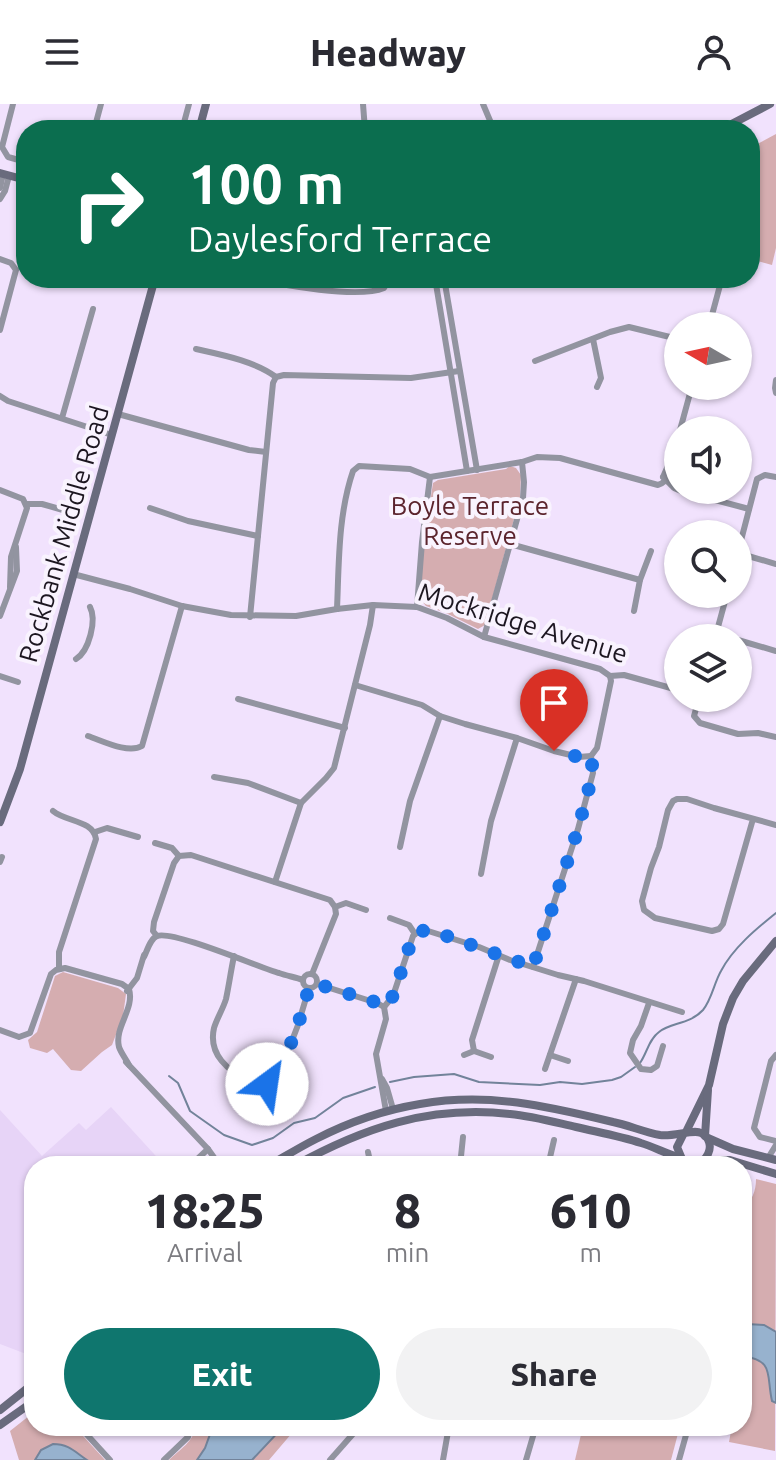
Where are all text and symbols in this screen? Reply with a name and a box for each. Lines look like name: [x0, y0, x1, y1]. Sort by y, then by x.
icon: menu: [40, 30, 84, 74]
icon: person: [692, 30, 736, 74]
text: Headway: [310, 32, 466, 73]
icon: right: [56, 152, 160, 256]
text: 100 m: [188, 152, 344, 215]
text: Daylesford Terrace: [188, 218, 492, 259]
north arrow: [664, 312, 752, 400]
map controls: [664, 312, 752, 712]
street label: Rockbank Middle Road: [13, 402, 114, 665]
button: sound: [664, 416, 752, 504]
park label: Boyle Terrace Reserve: [391, 491, 549, 550]
button: search: [664, 520, 752, 608]
street label: Mockridge Avenue: [415, 577, 631, 668]
button: layers: [664, 624, 752, 712]
pin: [520, 669, 588, 751]
icon: arrive: [532, 681, 576, 725]
position arrow: [225, 1042, 309, 1126]
text: 18:25: [145, 1183, 265, 1237]
text: 8: [394, 1183, 421, 1237]
text: 610: [550, 1183, 631, 1237]
text: Arrival: [167, 1238, 243, 1267]
text: min: [386, 1238, 429, 1267]
text: m: [579, 1238, 602, 1267]
button: Exit: [64, 1328, 380, 1420]
button: Share: [396, 1328, 712, 1420]

